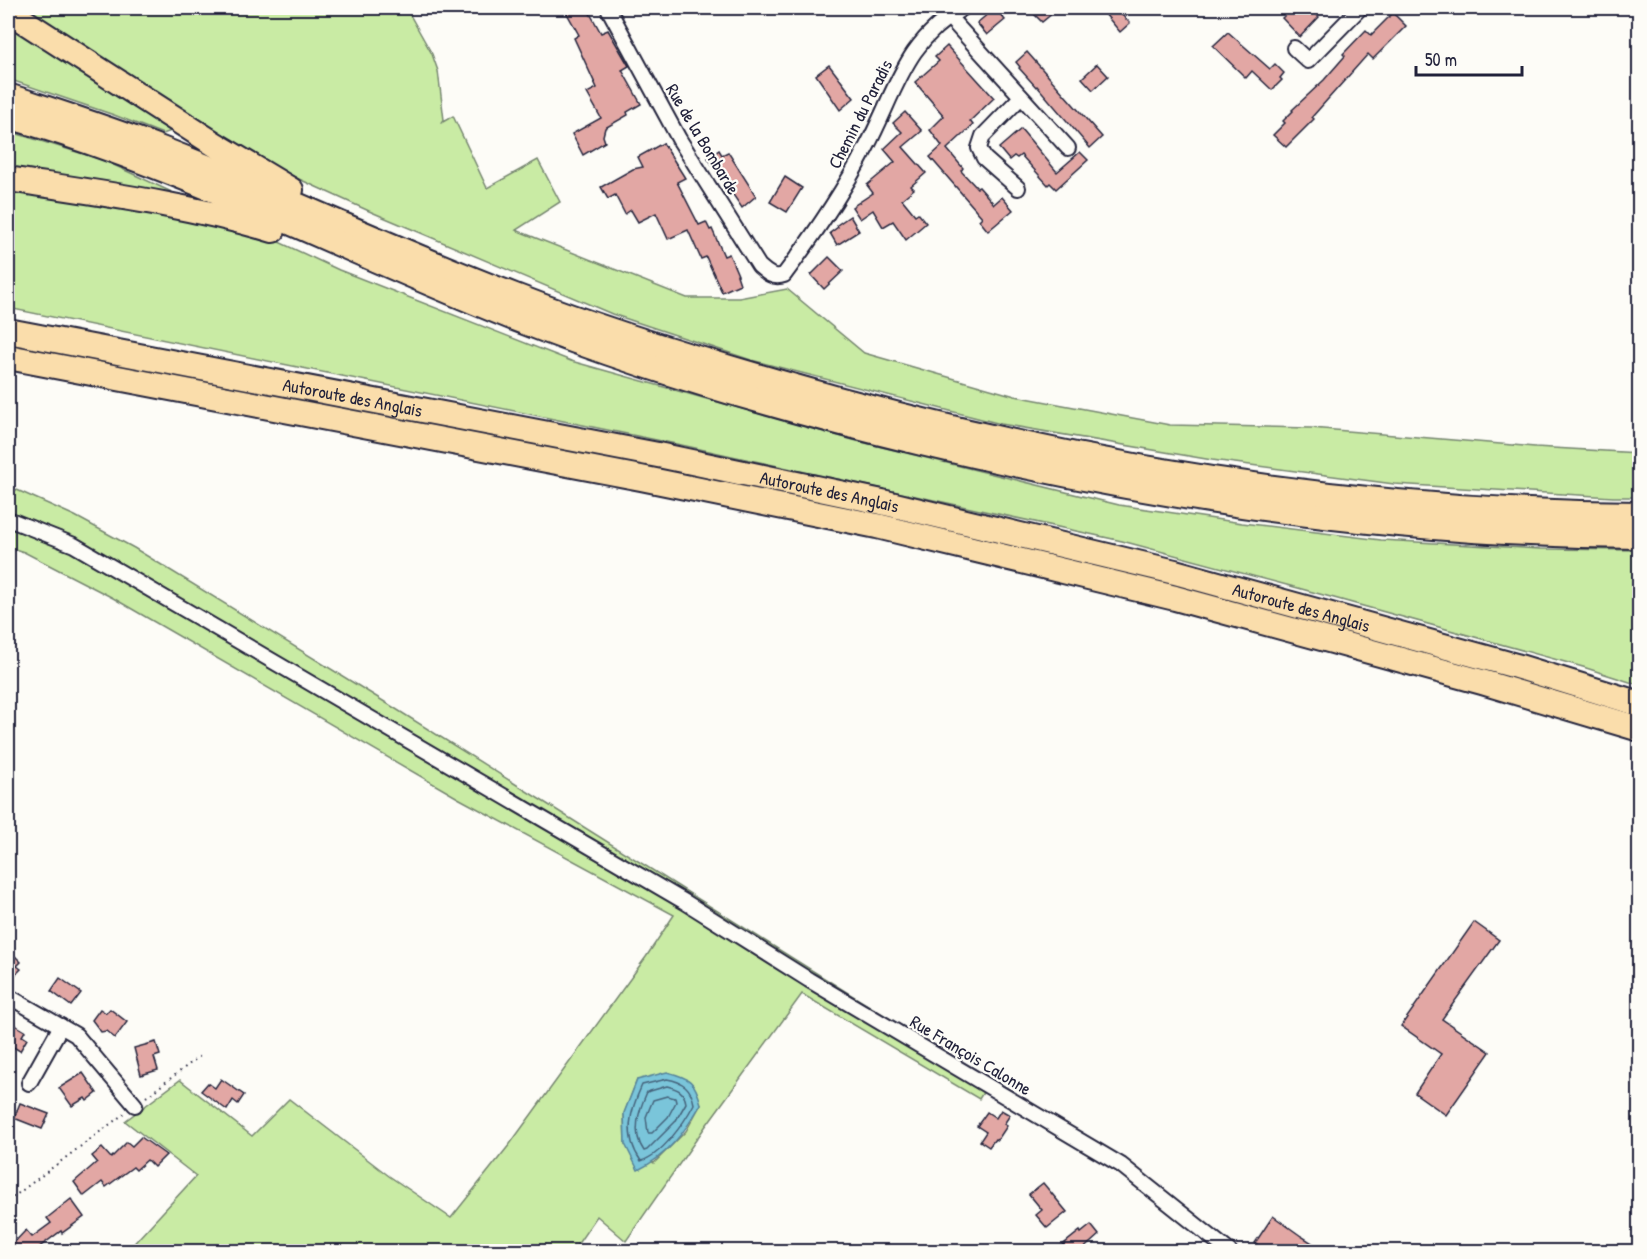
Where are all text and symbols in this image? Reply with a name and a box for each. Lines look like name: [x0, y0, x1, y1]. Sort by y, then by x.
scale bar: [1416, 39, 1522, 77]
text: 50 m: [1425, 47, 1457, 72]
street label: Chemin du Paradis: [822, 55, 898, 173]
street label: Rue de la Bombarde: [660, 79, 746, 199]
street label: Autoroute des Anglais: [281, 371, 425, 422]
street label: Autoroute des Anglais: [758, 464, 902, 518]
street label: Autoroute des Anglais: [1230, 576, 1373, 638]
street label: Rue François Calonne: [906, 1009, 1036, 1101]

